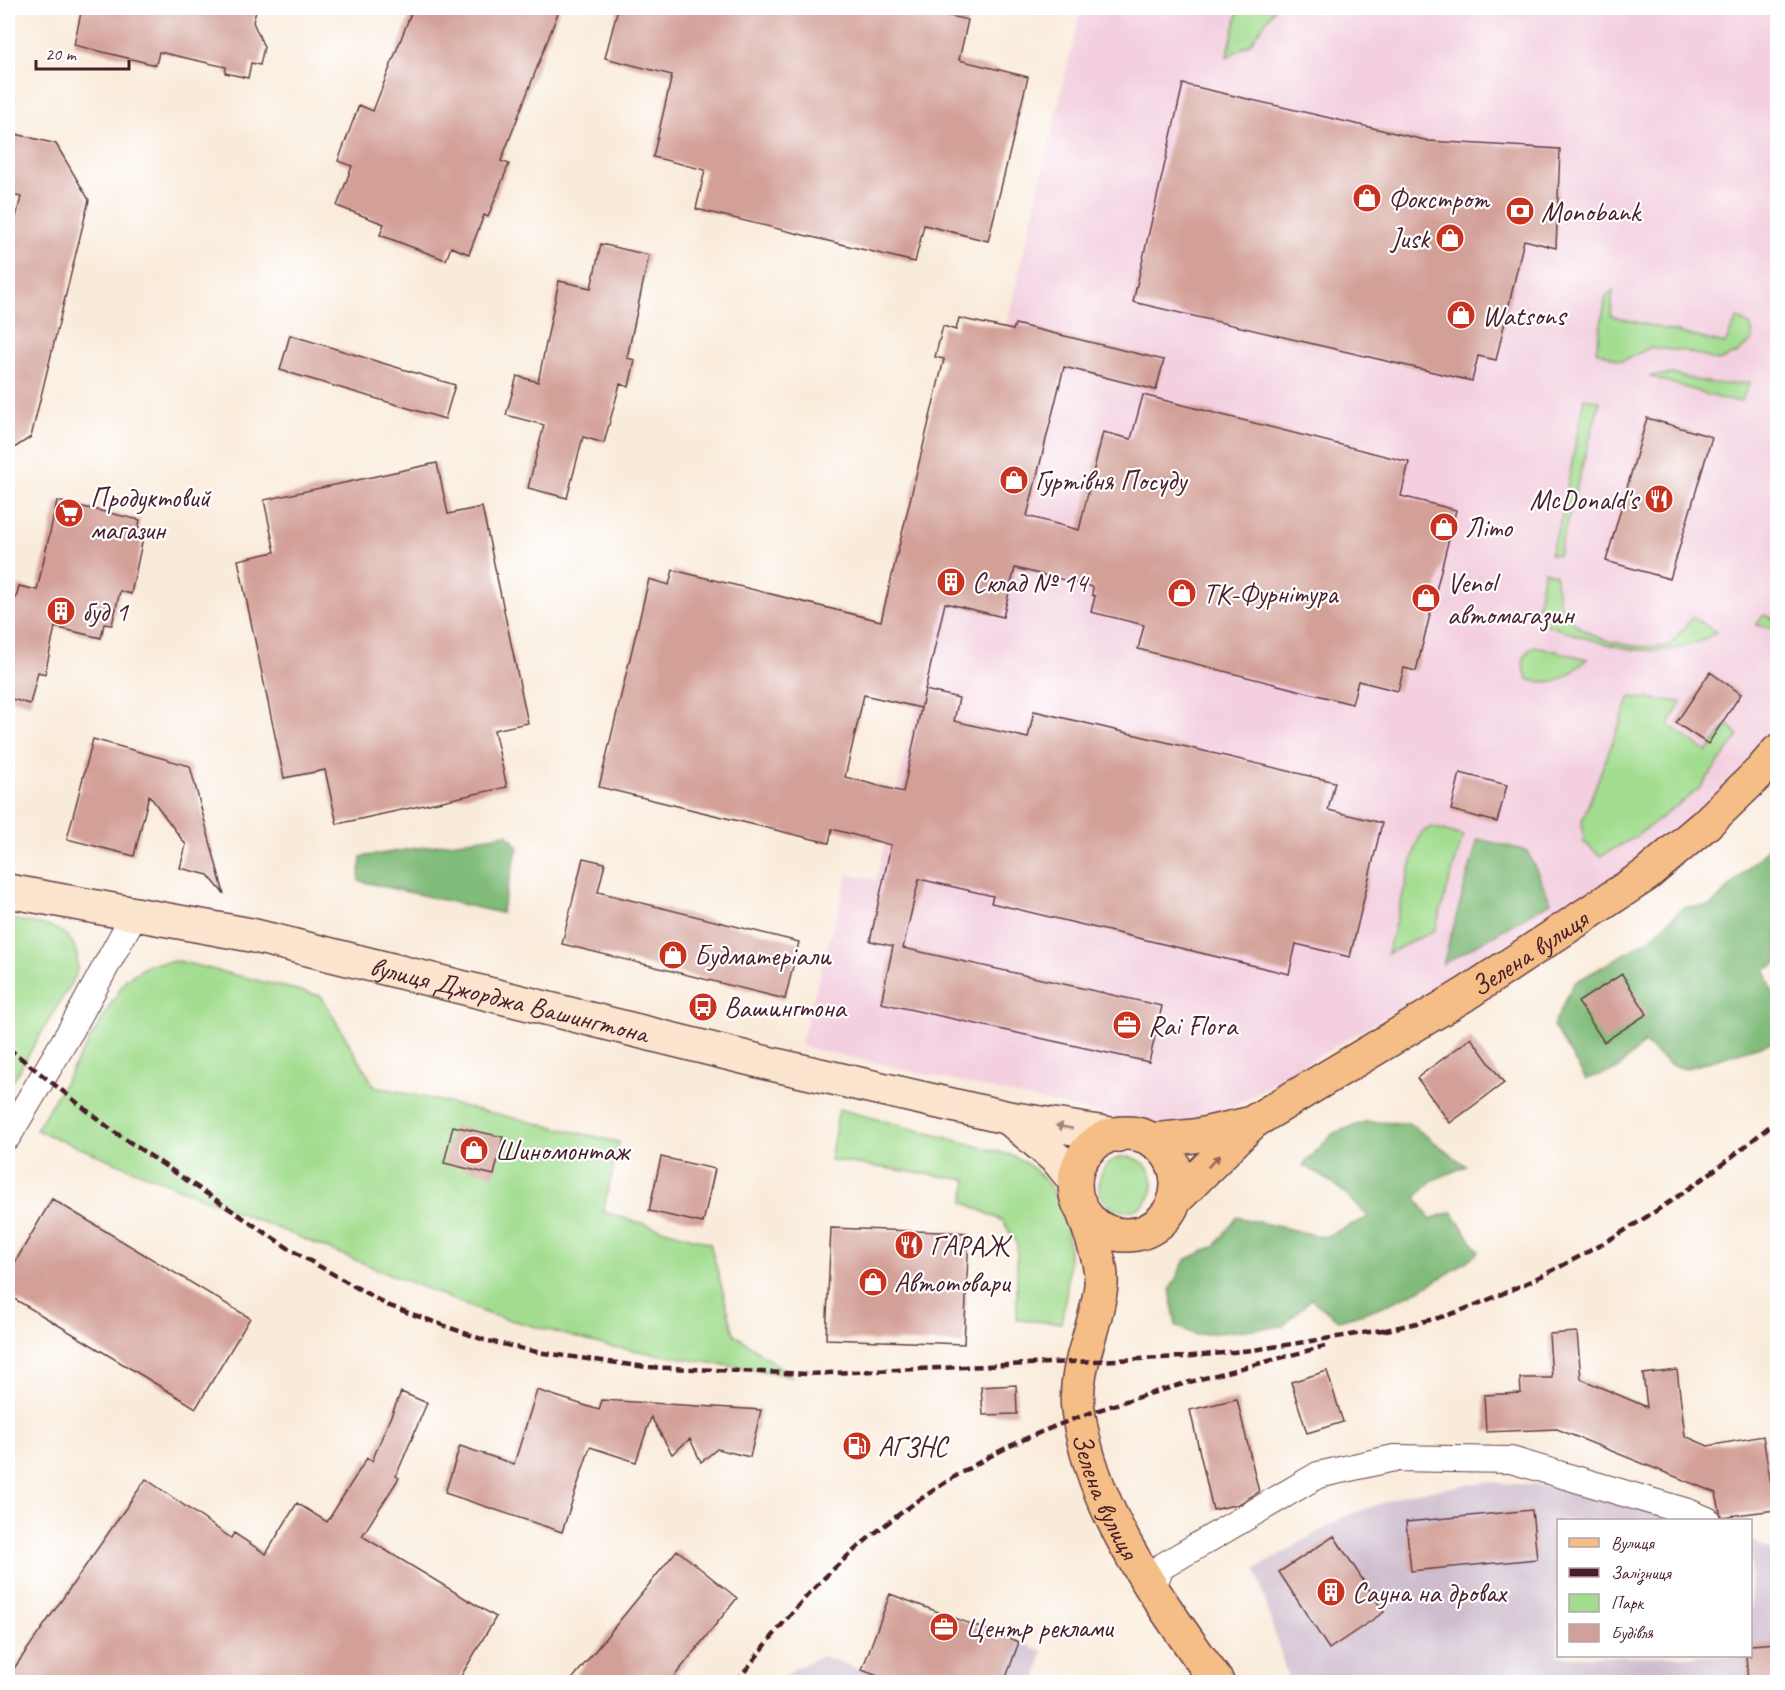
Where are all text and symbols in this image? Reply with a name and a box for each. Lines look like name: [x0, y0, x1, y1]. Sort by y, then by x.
scale bar: [36, 33, 129, 71]
text: 20 m: [45, 43, 78, 65]
place label: Фокстрот: [1388, 181, 1491, 216]
shop icon: Фокстрот: [1351, 182, 1383, 214]
place label: Monobank: [1541, 194, 1643, 229]
bank icon: Monobank: [1504, 195, 1536, 227]
place label: Jusk: [1389, 221, 1431, 256]
shop icon: Jusk: [1434, 222, 1466, 254]
place label: Watsons: [1482, 298, 1568, 333]
shop icon: Watsons: [1445, 299, 1477, 331]
place label: Гуртівня Посуду: [1035, 463, 1189, 498]
shop icon: Гуртівня Посуду: [998, 464, 1030, 496]
place label: Продуктовий магазин: [90, 480, 212, 547]
place label: McDonald's: [1529, 482, 1640, 517]
restaurant icon: McDonald's: [1643, 483, 1675, 515]
supermarket icon: Продуктовий магазин: [53, 497, 85, 529]
place label: Літо: [1465, 510, 1514, 545]
shop icon: Літо: [1428, 511, 1460, 543]
place label: Склад № 14: [972, 565, 1090, 600]
place label: Venol автомагазин: [1447, 565, 1576, 632]
building icon: Склад № 14: [935, 566, 967, 598]
place label: ТК-Фурнітура: [1203, 576, 1339, 611]
shop icon: ТК-Фурнітура: [1166, 577, 1198, 609]
shop icon: Venol автомагазин: [1410, 582, 1442, 614]
place label: буд 1: [82, 594, 129, 629]
building icon: буд 1: [45, 595, 77, 627]
street label: Зелена вулиця: [1463, 900, 1596, 1004]
place label: Будматеріали: [694, 938, 832, 973]
shop icon: Будматеріали: [657, 939, 689, 971]
street label: вулиця Джорджа Вашингтона: [367, 948, 654, 1051]
place label: Вашингтона: [724, 990, 847, 1025]
bus stop icon: Вашингтона: [687, 991, 719, 1023]
place label: Rai Flora: [1148, 1008, 1239, 1043]
office icon: Rai Flora: [1111, 1009, 1143, 1041]
one-way arrow: [1054, 1123, 1073, 1132]
place label: Шиномонтаж: [495, 1133, 632, 1168]
shop icon: Шиномонтаж: [458, 1134, 490, 1166]
one-way arrow: [1206, 1154, 1220, 1168]
place label: ГАРАЖ: [930, 1228, 1013, 1263]
restaurant icon: ГАРАЖ: [893, 1229, 925, 1261]
place label: Автотовари: [894, 1265, 1012, 1300]
shop icon: Автотовари: [857, 1266, 889, 1298]
place label: АГЗНС: [878, 1429, 950, 1464]
street label: Зелена вулиця: [1065, 1429, 1149, 1567]
fuel station icon: АГЗНС: [841, 1430, 873, 1462]
legend: [1557, 1519, 1752, 1657]
text: Вулиця: [1611, 1532, 1655, 1554]
text: Залізниця: [1611, 1562, 1672, 1585]
place label: Сауна на дровах: [1352, 1575, 1508, 1610]
building icon: Сауна на дровах: [1315, 1576, 1347, 1608]
text: Парк: [1611, 1592, 1645, 1614]
place label: Центр реклами: [965, 1610, 1115, 1645]
office icon: Центр реклами: [928, 1611, 960, 1643]
text: Будівля: [1611, 1622, 1654, 1644]

